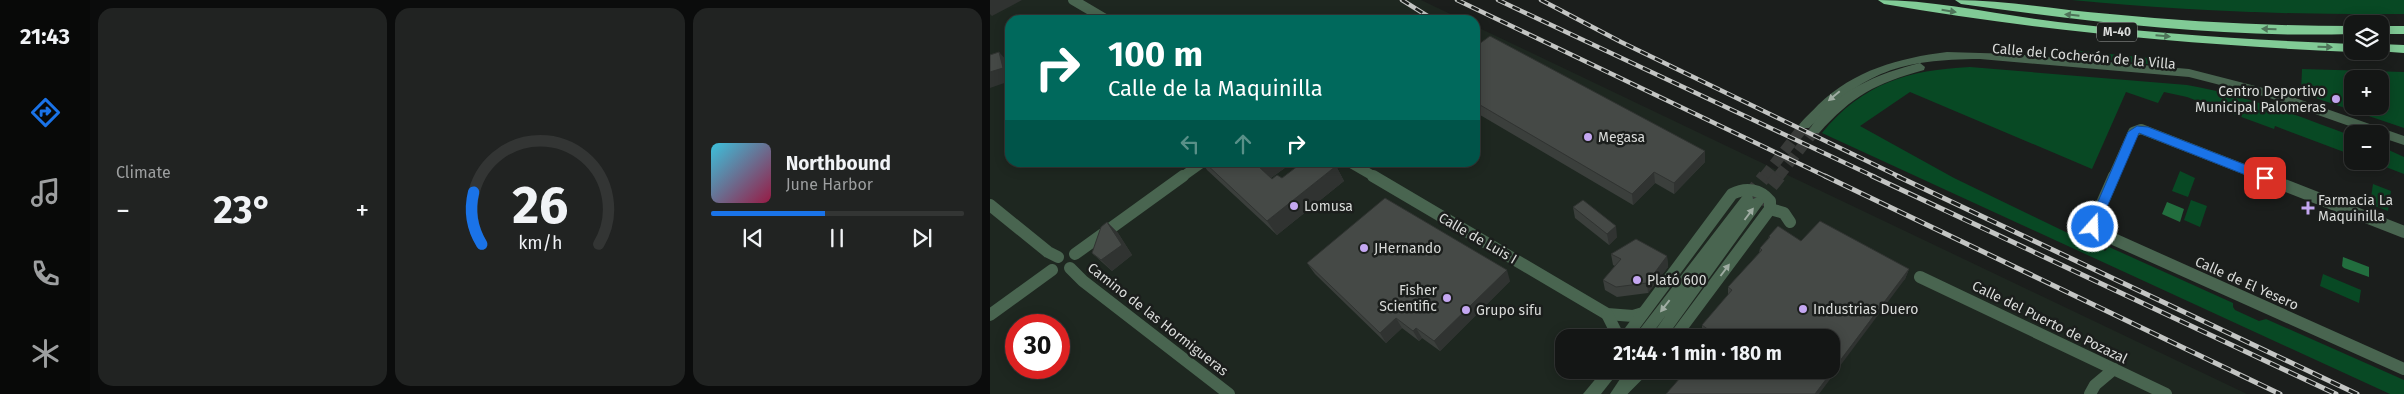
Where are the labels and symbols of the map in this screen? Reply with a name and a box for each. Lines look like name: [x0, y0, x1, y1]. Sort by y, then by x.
one-way arrow: [1941, 8, 1957, 16]
one-way arrow: [2064, 11, 2080, 19]
road number: M-40: [2097, 22, 2137, 42]
one-way arrow: [2261, 24, 2277, 32]
one-way arrow: [2155, 33, 2171, 41]
street label: Calle del Cocherón de la Villa: [1991, 40, 2177, 73]
one-way arrow: [2317, 43, 2333, 51]
place label: Centro Deportivo Municipal Palomeras: [2195, 83, 2326, 116]
one-way arrow: [1827, 90, 1840, 101]
marker: Centro Deportivo Municipal Palomeras: [2330, 93, 2342, 105]
place label: Megasa: [1598, 129, 1645, 146]
marker: Megasa: [1582, 131, 1594, 143]
pin: [2244, 157, 2286, 199]
place label: Farmacia La Maquinilla: [2318, 192, 2393, 225]
place label: Lomusa: [1304, 198, 1353, 215]
marker: Lomusa: [1288, 200, 1300, 212]
position arrow: [2066, 200, 2118, 252]
marker: Farmacia La Maquinilla: [2302, 202, 2314, 214]
one-way arrow: [1744, 207, 1754, 221]
street label: Calle de Luis I: [1436, 209, 1520, 268]
place label: JHernando: [1374, 240, 1441, 257]
marker: JHernando: [1358, 242, 1370, 254]
street label: Calle de El Yesero: [2192, 253, 2301, 314]
street label: Camino de las Hormigueras: [1084, 259, 1232, 380]
one-way arrow: [1719, 264, 1730, 277]
place label: Plató 600: [1647, 272, 1707, 289]
marker: Plató 600: [1631, 274, 1643, 286]
street label: Calle del Puerto de Pozazal: [1969, 277, 2130, 367]
place label: Fisher Scientific: [1379, 282, 1438, 315]
marker: Fisher Scientific: [1441, 292, 1453, 304]
one-way arrow: [1660, 299, 1671, 312]
place label: Industrias Duero: [1813, 301, 1918, 318]
place label: Grupo sifu: [1476, 302, 1542, 319]
marker: Industrias Duero: [1797, 303, 1809, 315]
marker: Grupo sifu: [1460, 304, 1472, 316]
speed limit sign: 30: [1005, 314, 1070, 379]

